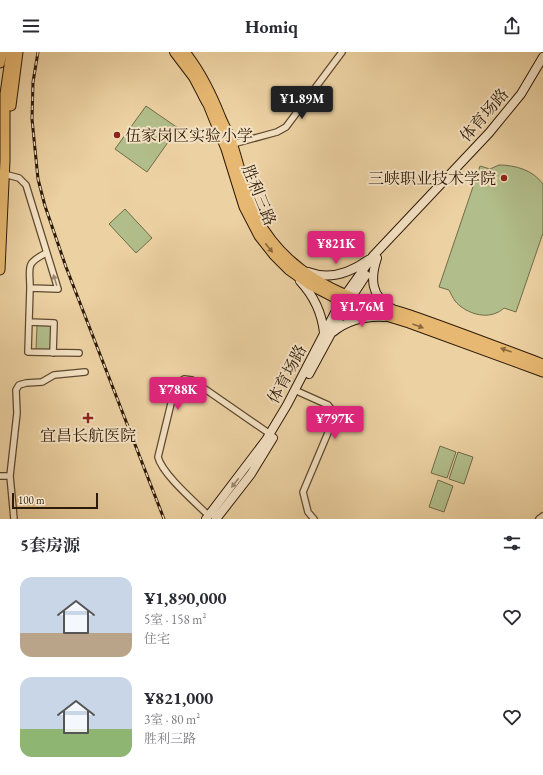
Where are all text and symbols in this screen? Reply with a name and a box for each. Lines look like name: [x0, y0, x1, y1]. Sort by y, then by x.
icon: menu: [20, 15, 42, 37]
text: Homiq: [245, 15, 298, 38]
icon: share: [501, 15, 523, 37]
street label: 体育场路: [455, 84, 513, 146]
pin: ¥1.89M: [269, 86, 335, 120]
text: ¥1.89M: [280, 90, 324, 107]
place label: 伍家岗区实验小学: [125, 125, 253, 146]
marker: 伍家岗区实验小学: [112, 130, 122, 140]
street label: 胜利三路: [237, 161, 281, 229]
place label: 三峡职业技术学院: [368, 168, 496, 189]
marker: 三峡职业技术学院: [499, 173, 509, 183]
pin: ¥821K: [308, 231, 364, 265]
text: ¥821K: [316, 235, 356, 252]
one-way arrow: [264, 243, 273, 254]
one-way arrow: [52, 274, 58, 286]
pin: ¥1.76M: [329, 294, 395, 328]
text: ¥1.76M: [340, 298, 384, 315]
one-way arrow: [413, 323, 425, 329]
street label: 体育场路: [263, 341, 311, 407]
one-way arrow: [500, 347, 512, 353]
pin: ¥788K: [150, 377, 206, 411]
text: ¥788K: [158, 381, 198, 398]
pin: ¥797K: [307, 406, 363, 440]
text: ¥797K: [315, 410, 355, 427]
marker: 宜昌长航医院: [82, 412, 94, 424]
place label: 宜昌长航医院: [40, 425, 136, 446]
one-way arrow: [230, 477, 239, 488]
scale bar: [12, 491, 98, 510]
text: 100 m: [18, 493, 45, 507]
icon: filters: [501, 532, 523, 554]
text: 5套房源: [20, 534, 80, 556]
text: ¥1,890,000: [144, 587, 226, 609]
icon: home: [52, 593, 100, 641]
icon: heart: [501, 606, 523, 628]
text: 5室 · 158 m²: [144, 611, 206, 628]
text: 住宅: [144, 630, 170, 647]
text: ¥821,000: [144, 687, 213, 709]
icon: home: [52, 693, 100, 741]
icon: heart: [501, 706, 523, 728]
text: 3室 · 80 m²: [144, 711, 200, 728]
text: 胜利三路: [144, 730, 196, 747]

